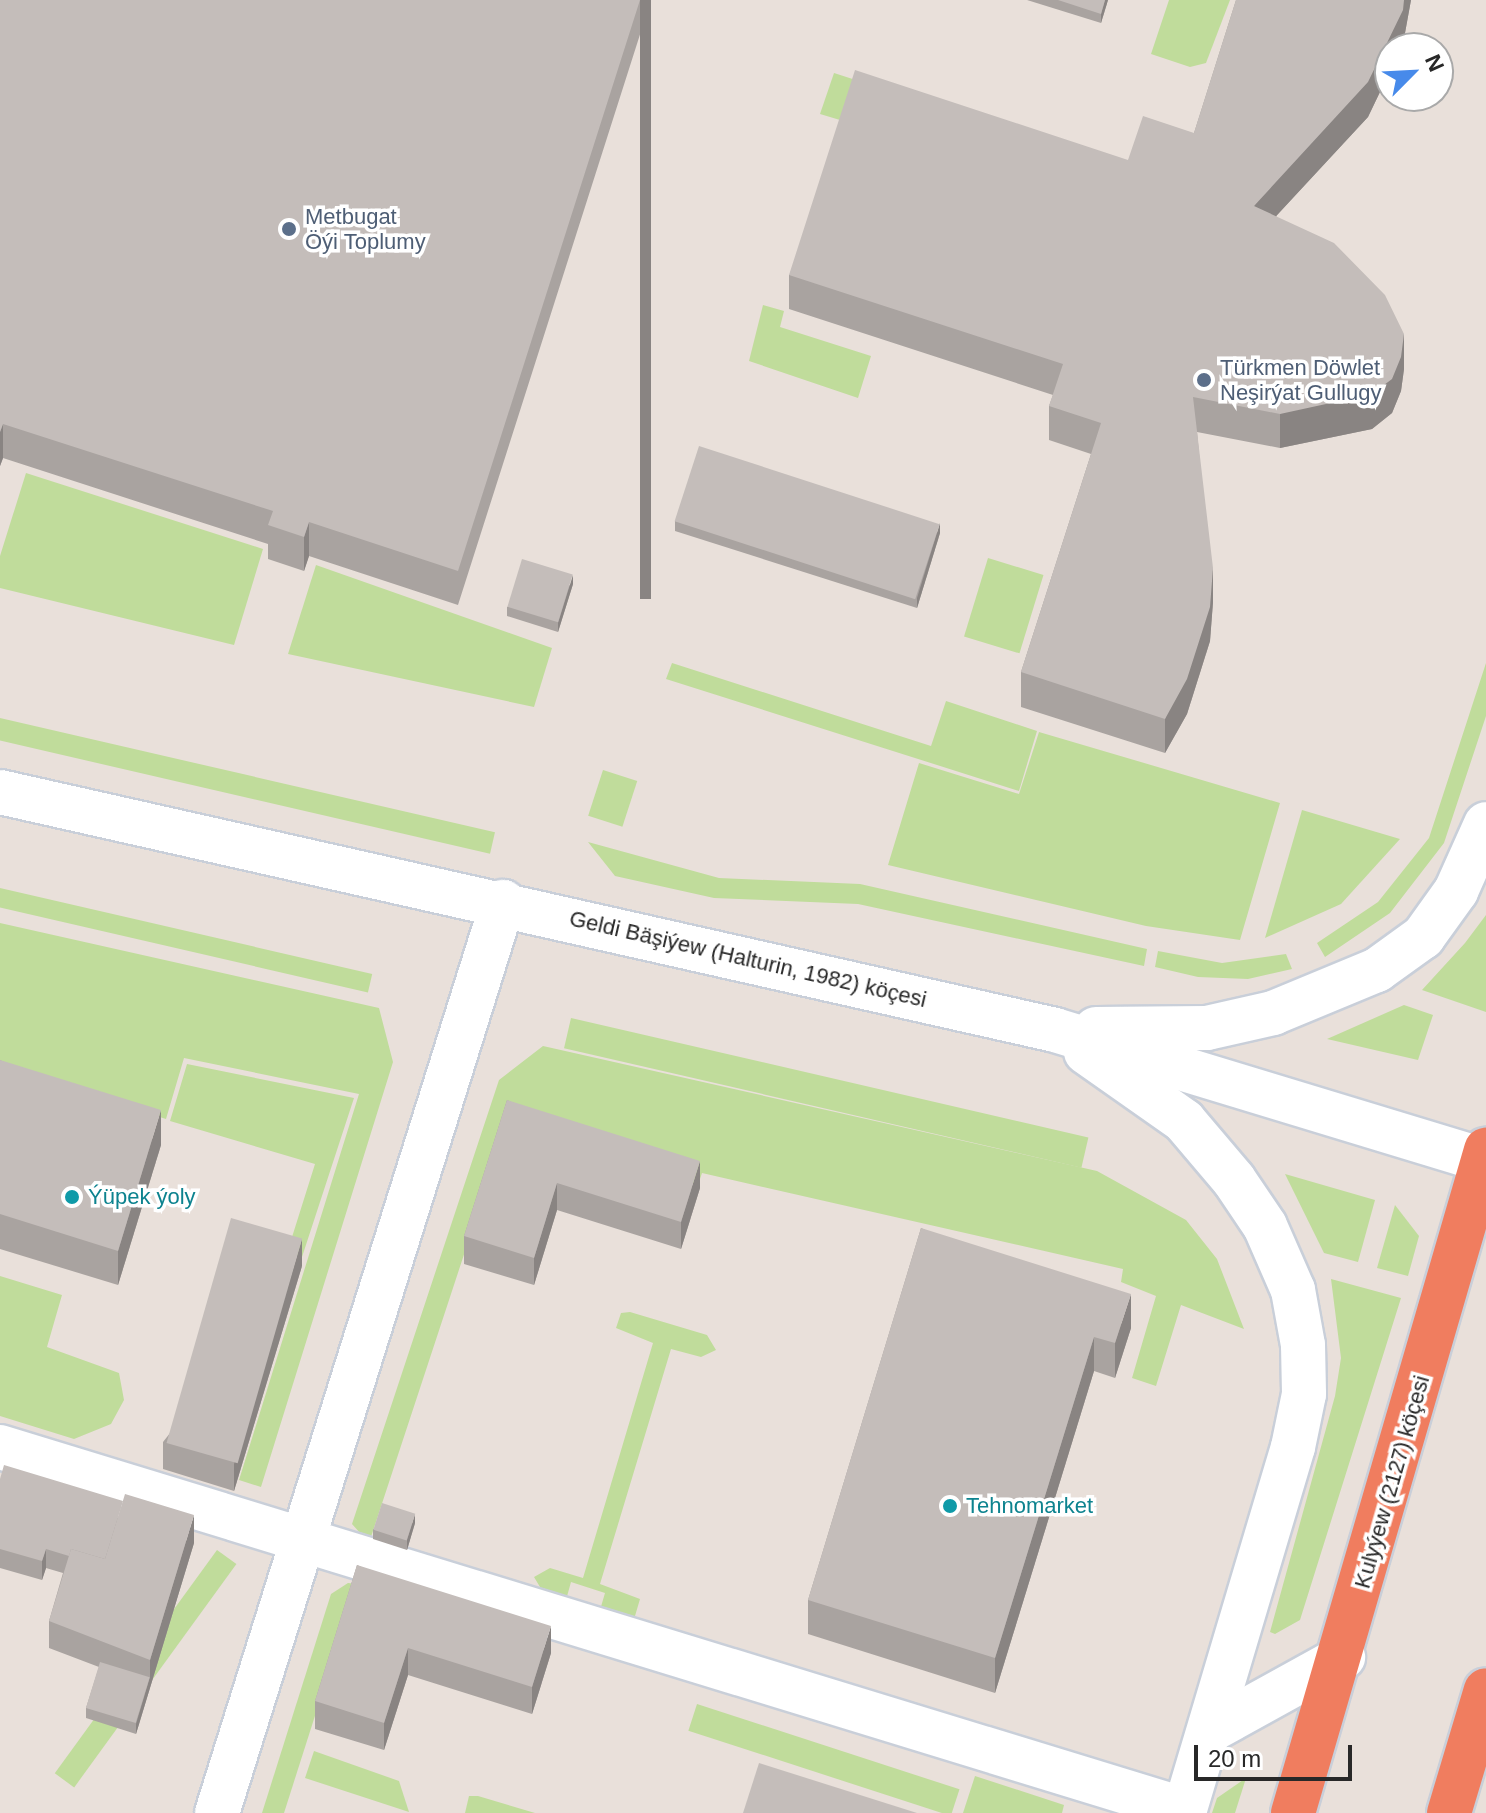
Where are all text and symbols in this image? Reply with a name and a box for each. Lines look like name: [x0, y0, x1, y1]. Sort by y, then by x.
north arrow: [1374, 32, 1454, 112]
text: N: [1420, 50, 1449, 75]
place label: Metbugat Öýi Toplumy: [305, 203, 426, 254]
marker: Metbugat Öýi Toplumy: [280, 220, 298, 238]
place label: Türkmen Döwlet Neşirýat Gullugy: [1220, 354, 1381, 406]
marker: Türkmen Döwlet Neşirýat Gullugy: [1195, 371, 1213, 389]
street label: Geldi Bäşiýew (Halturin, 1982) köçesi: [567, 905, 929, 1013]
place label: Ýüpek ýoly: [88, 1184, 196, 1210]
marker: Ýüpek ýoly: [63, 1188, 81, 1206]
street label: Kulyýew (2127) köçesi: [1349, 1373, 1435, 1591]
place label: Tehnomarket: [966, 1493, 1093, 1519]
marker: Tehnomarket: [941, 1497, 959, 1515]
scale bar: [1198, 1729, 1356, 1779]
text: 20 m: [1208, 1745, 1261, 1772]

